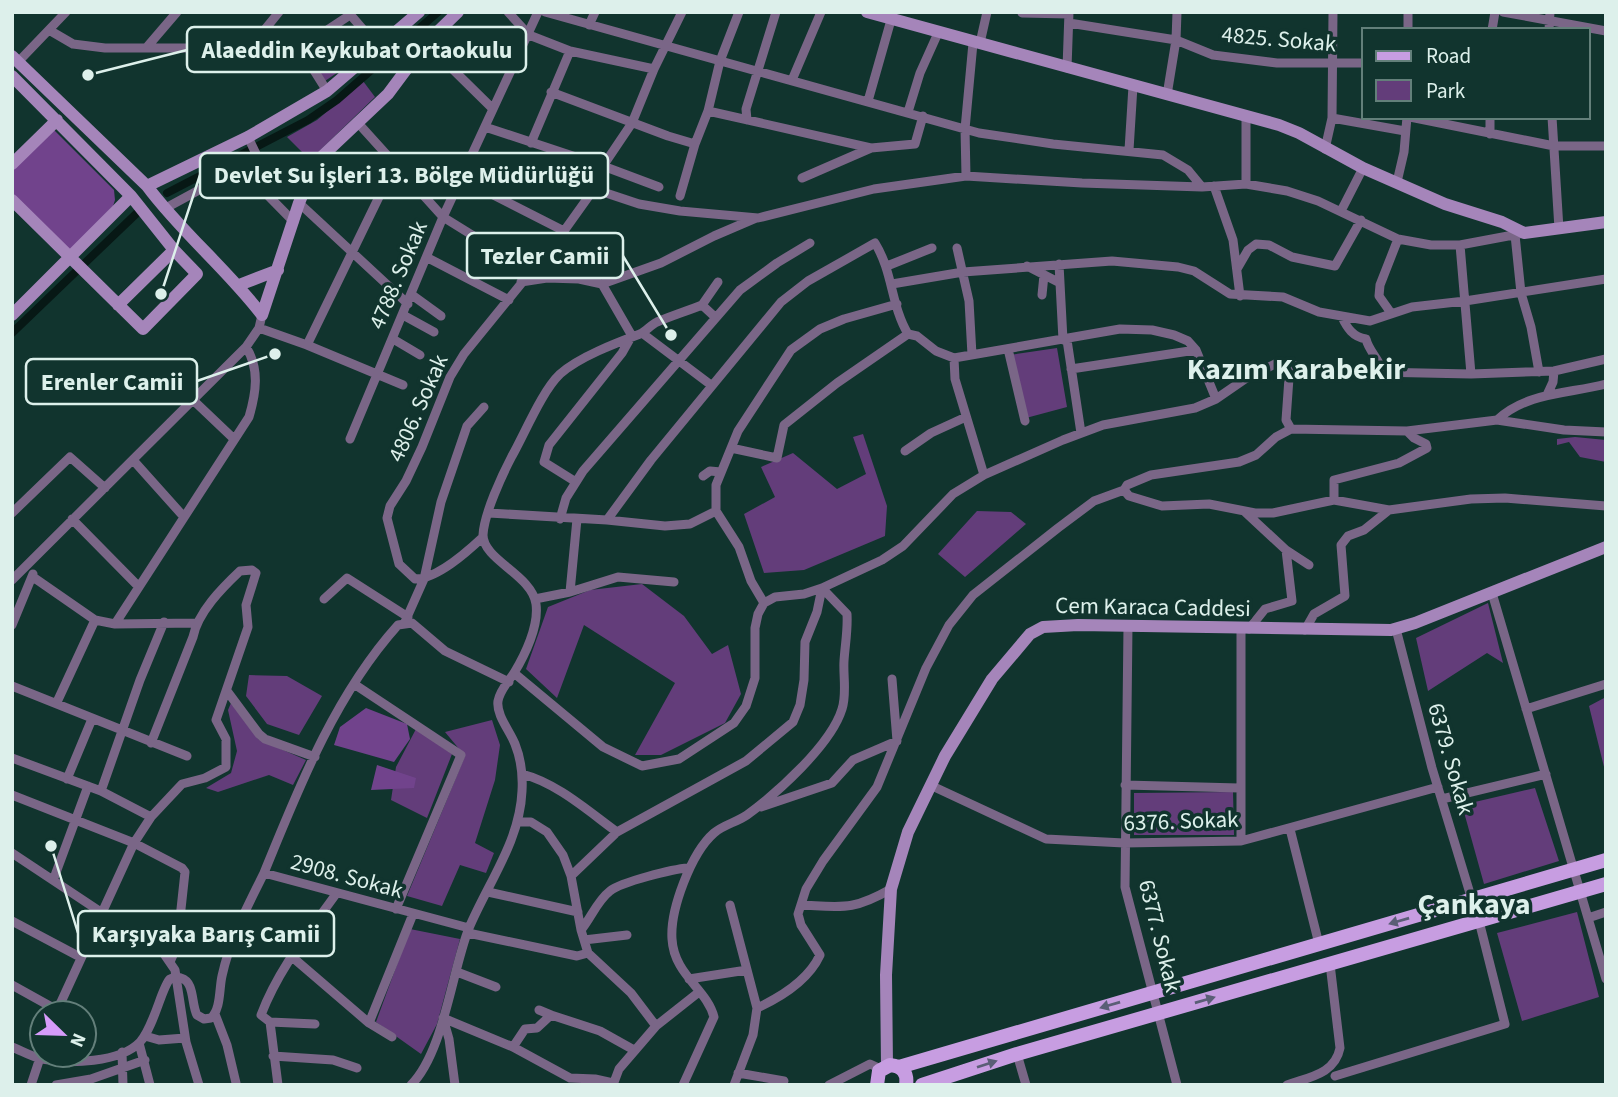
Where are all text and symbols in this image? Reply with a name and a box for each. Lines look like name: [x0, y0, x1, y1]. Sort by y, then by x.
street label: 4825. Sokak: [1220, 18, 1338, 60]
callout: Alaeddin Keykubat Ortaokulu: [187, 27, 526, 72]
legend: [1362, 28, 1590, 119]
text: Alaeddin Keykubat Ortaokulu: [200, 33, 513, 68]
text: Road: [1426, 41, 1471, 71]
text: Park: [1426, 76, 1466, 106]
callout: Devlet Su İşleri 13. Bölge Müdürlüğü: [200, 153, 608, 198]
text: Devlet Su İşleri 13. Bölge Müdürlüğü: [214, 158, 594, 193]
street label: 4788. Sokak: [360, 215, 436, 334]
callout: Tezler Camii: [467, 233, 623, 278]
text: Tezler Camii: [481, 239, 609, 274]
street label: 4806. Sokak: [380, 348, 457, 467]
district label: Kazım Karabekir: [1187, 348, 1405, 391]
callout: Erenler Camii: [26, 359, 197, 404]
text: Erenler Camii: [41, 365, 183, 400]
street label: Cem Karaca Caddesi: [1055, 589, 1251, 625]
street label: 6379. Sokak: [1419, 699, 1483, 819]
street label: 6376. Sokak: [1123, 802, 1240, 839]
street label: 2908. Sokak: [287, 845, 407, 907]
street label: 6377. Sokak: [1130, 876, 1190, 996]
district label: Çankaya: [1417, 883, 1531, 926]
callout: Karşıyaka Barış Camii: [78, 911, 334, 956]
one-way arrow: [1388, 916, 1409, 926]
text: Karşıyaka Barış Camii: [92, 917, 320, 952]
one-way arrow: [1195, 994, 1216, 1004]
north arrow: [28, 999, 98, 1069]
one-way arrow: [1100, 1001, 1121, 1011]
text: N: [62, 1029, 92, 1051]
one-way arrow: [976, 1058, 997, 1069]

